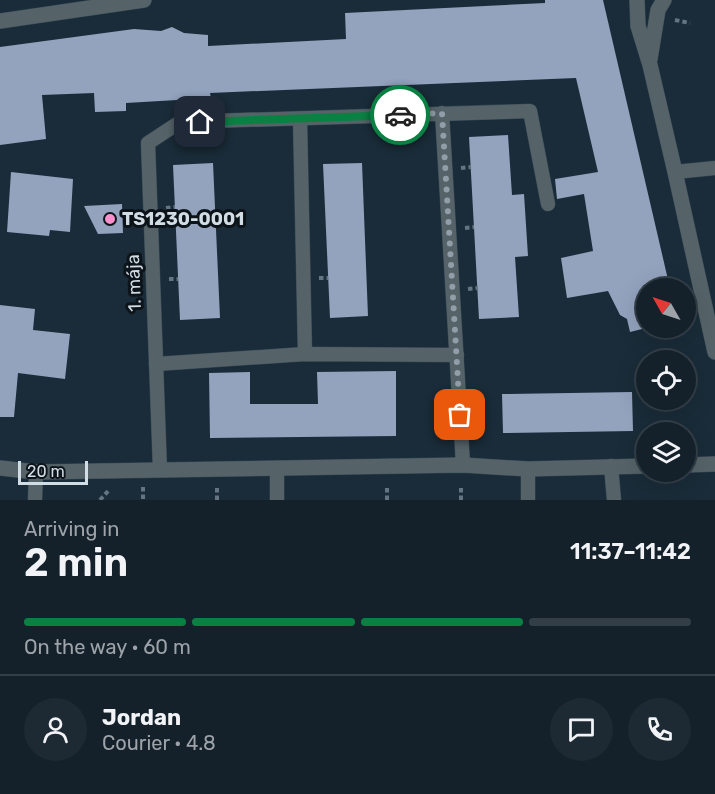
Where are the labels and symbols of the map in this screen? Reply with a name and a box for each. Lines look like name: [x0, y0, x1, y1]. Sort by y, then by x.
courier: [370, 85, 430, 145]
pin: [174, 96, 225, 147]
place label: TS1230-0001: [122, 208, 244, 230]
marker: TS1230-0001: [103, 212, 117, 226]
street label: 1. mája: [122, 254, 146, 312]
north arrow: [636, 278, 696, 338]
pin: [434, 389, 485, 440]
scale bar: [18, 458, 88, 486]

